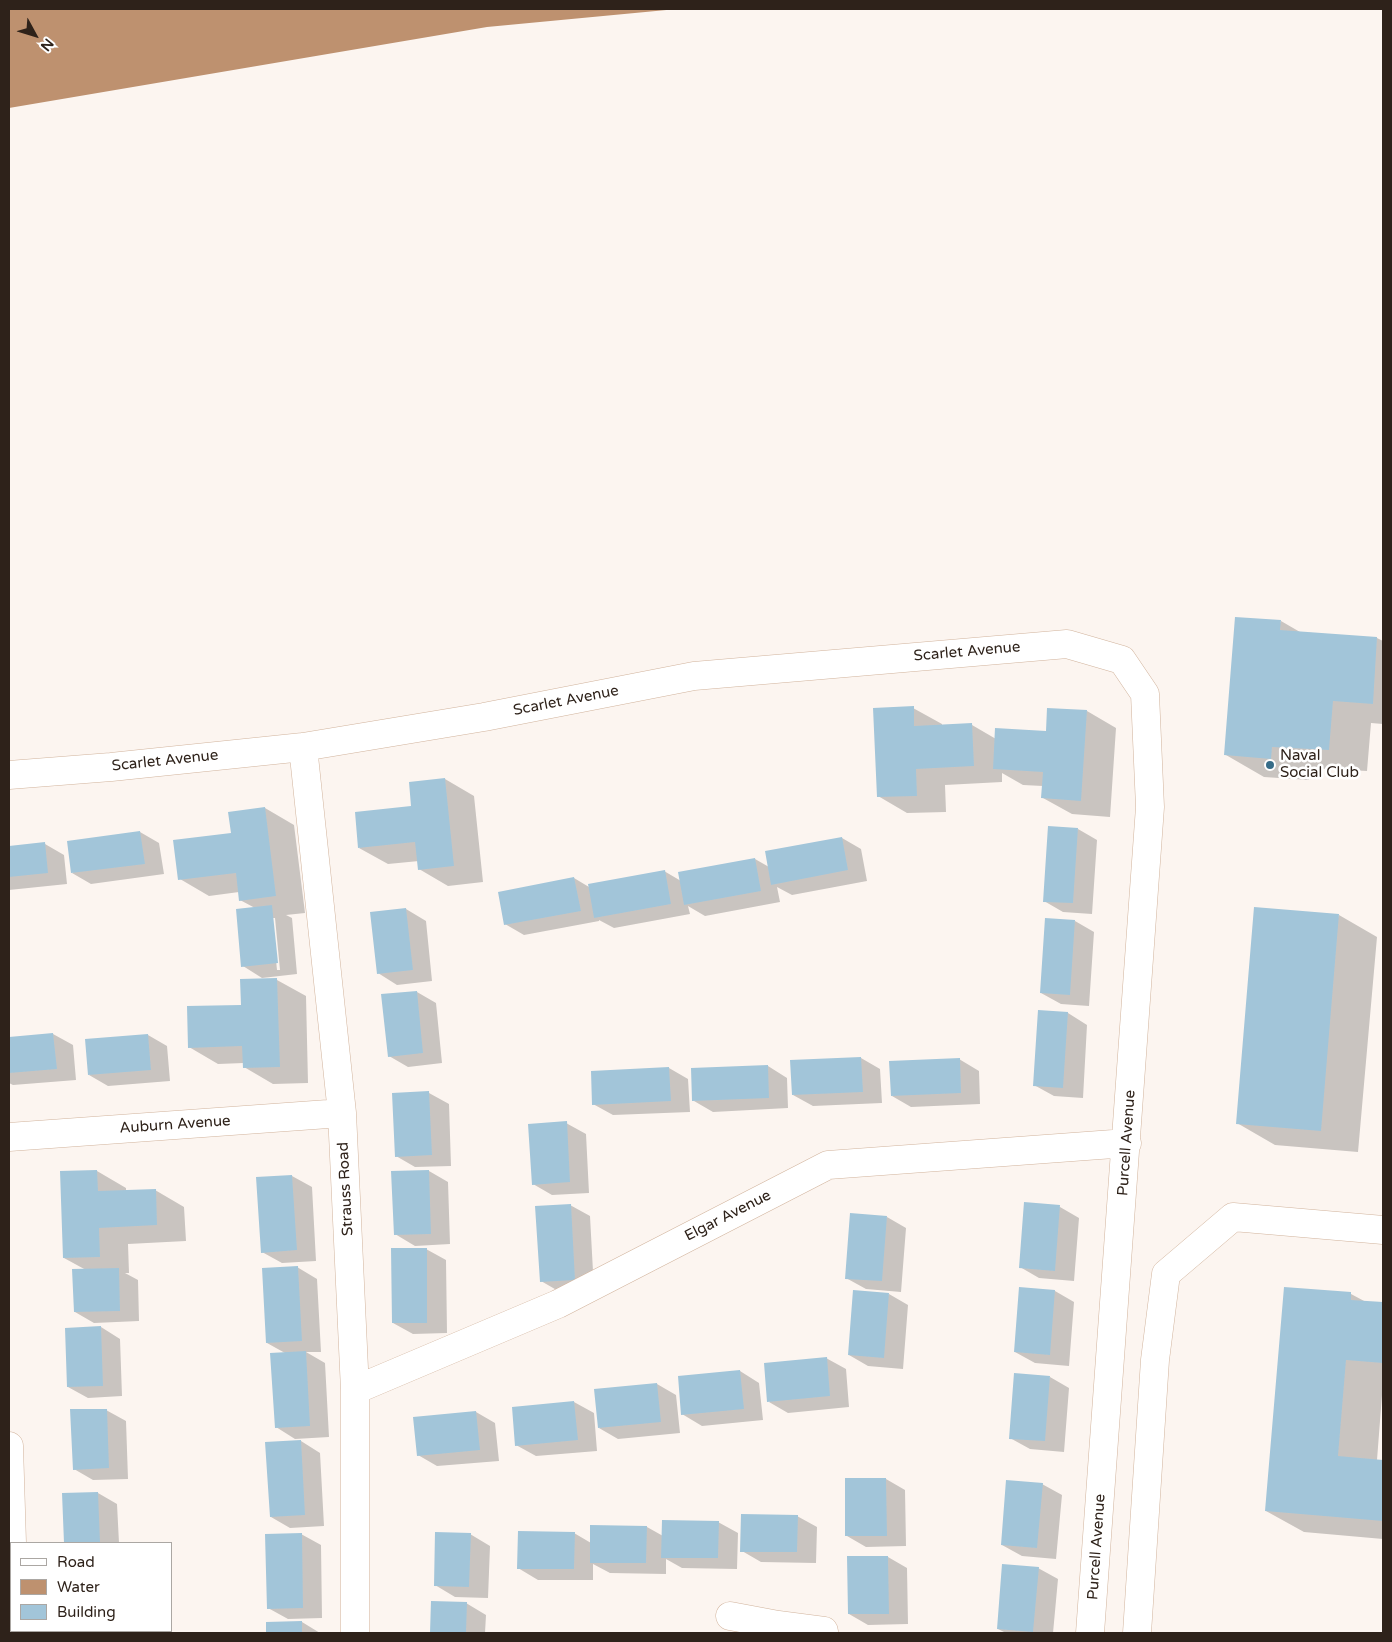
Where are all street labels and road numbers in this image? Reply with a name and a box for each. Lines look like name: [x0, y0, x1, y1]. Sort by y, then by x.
street label: Scarlet Avenue: [913, 638, 1021, 666]
street label: Scarlet Avenue: [512, 682, 620, 720]
street label: Scarlet Avenue: [111, 746, 219, 776]
street label: Purcell Avenue: [1114, 1089, 1140, 1197]
street label: Auburn Avenue: [119, 1112, 231, 1138]
street label: Strauss Road: [335, 1142, 357, 1236]
street label: Elgar Avenue: [682, 1187, 774, 1245]
street label: Purcell Avenue: [1084, 1493, 1110, 1601]

